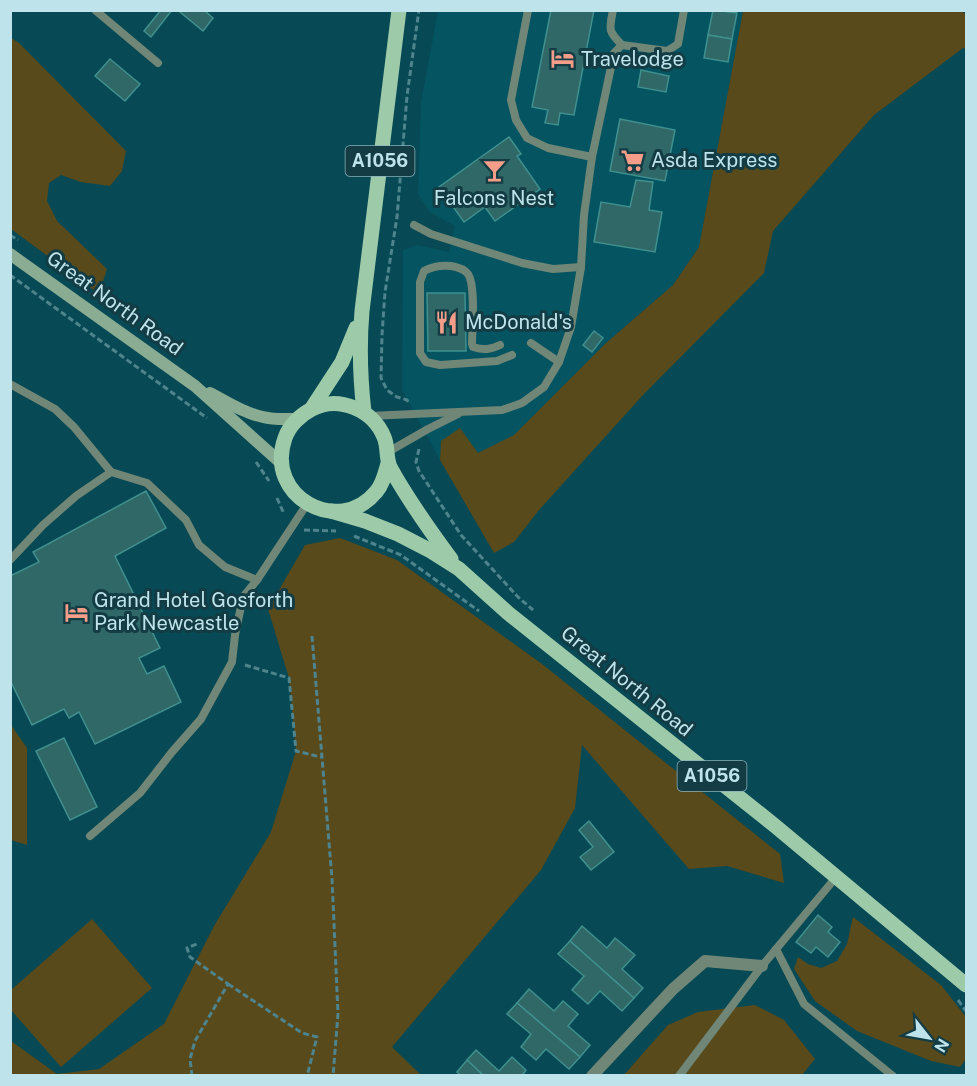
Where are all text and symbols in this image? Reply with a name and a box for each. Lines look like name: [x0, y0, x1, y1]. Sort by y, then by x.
hotel icon: Travelodge: [550, 46, 576, 72]
place label: Travelodge: [581, 47, 684, 71]
road number: A1056: [346, 146, 415, 176]
supermarket icon: Asda Express: [620, 147, 646, 173]
place label: Asda Express: [651, 148, 777, 172]
bar icon: Falcons Nest: [481, 158, 507, 184]
place label: Falcons Nest: [434, 186, 554, 210]
street label: Great North Road: [42, 246, 188, 360]
restaurant icon: McDonald's: [434, 309, 460, 335]
place label: McDonald's: [465, 310, 572, 334]
place label: Grand Hotel Gosforth Park Newcastle: [94, 588, 293, 635]
hotel icon: Grand Hotel Gosforth Park Newcastle: [63, 599, 89, 625]
street label: Great North Road: [556, 621, 698, 741]
road number: A1056: [678, 761, 746, 791]
north arrow: [899, 1008, 959, 1068]
text: N: [930, 1035, 953, 1056]

